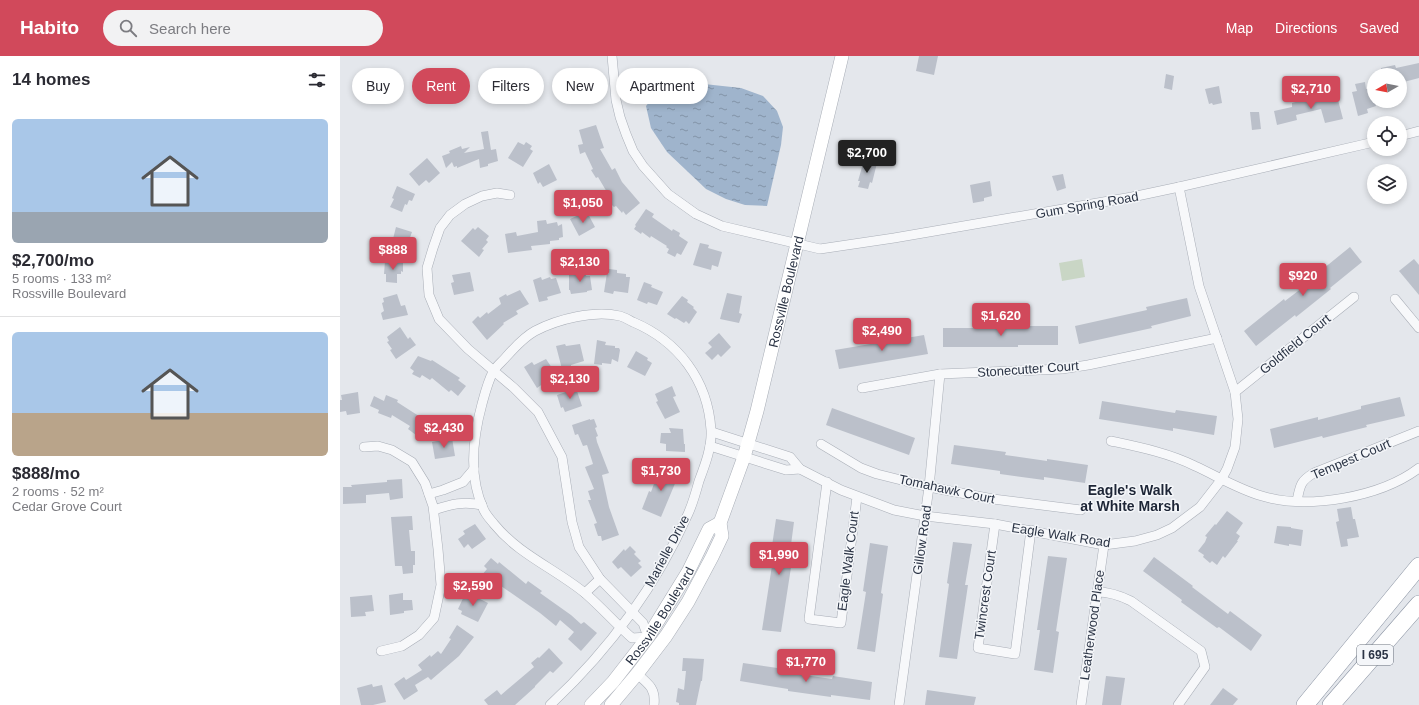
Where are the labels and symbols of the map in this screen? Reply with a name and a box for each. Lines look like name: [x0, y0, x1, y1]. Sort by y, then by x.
north arrow: [1367, 68, 1407, 108]
pin: $2,710: [1278, 76, 1344, 110]
pin: $2,700: [834, 140, 900, 174]
street label: Gum Spring Road: [1034, 189, 1140, 221]
pin: $1,050: [550, 190, 616, 224]
street label: Rossville Boulevard: [765, 234, 806, 349]
pin: $888: [369, 237, 417, 271]
pin: $2,130: [547, 249, 613, 283]
pin: $920: [1279, 263, 1327, 297]
pin: $1,620: [968, 303, 1034, 337]
street label: Goldfield Court: [1257, 311, 1334, 377]
pin: $2,490: [849, 318, 915, 352]
street label: Stonecutter Court: [977, 358, 1080, 380]
pin: $2,130: [537, 366, 603, 400]
pin: $2,430: [411, 415, 477, 449]
street label: Tempest Court: [1309, 435, 1393, 482]
pin: $1,730: [628, 458, 694, 492]
street label: Tomahawk Court: [898, 472, 997, 507]
district label: Eagle's Walk at White Marsh: [1080, 482, 1180, 514]
street label: Gillow Road: [910, 504, 934, 576]
street label: Eagle Walk Court: [834, 510, 862, 612]
street label: Marielle Drive: [642, 512, 692, 590]
street label: Eagle Walk Road: [1010, 520, 1112, 550]
pin: $1,990: [746, 542, 812, 576]
street label: Twincrest Court: [971, 549, 999, 641]
street label: Rossville Boulevard: [622, 564, 697, 668]
street label: Leatherwood Place: [1077, 569, 1107, 681]
pin: $2,590: [440, 573, 506, 607]
road number: I 695: [1357, 645, 1393, 665]
pin: $1,770: [773, 649, 839, 683]

